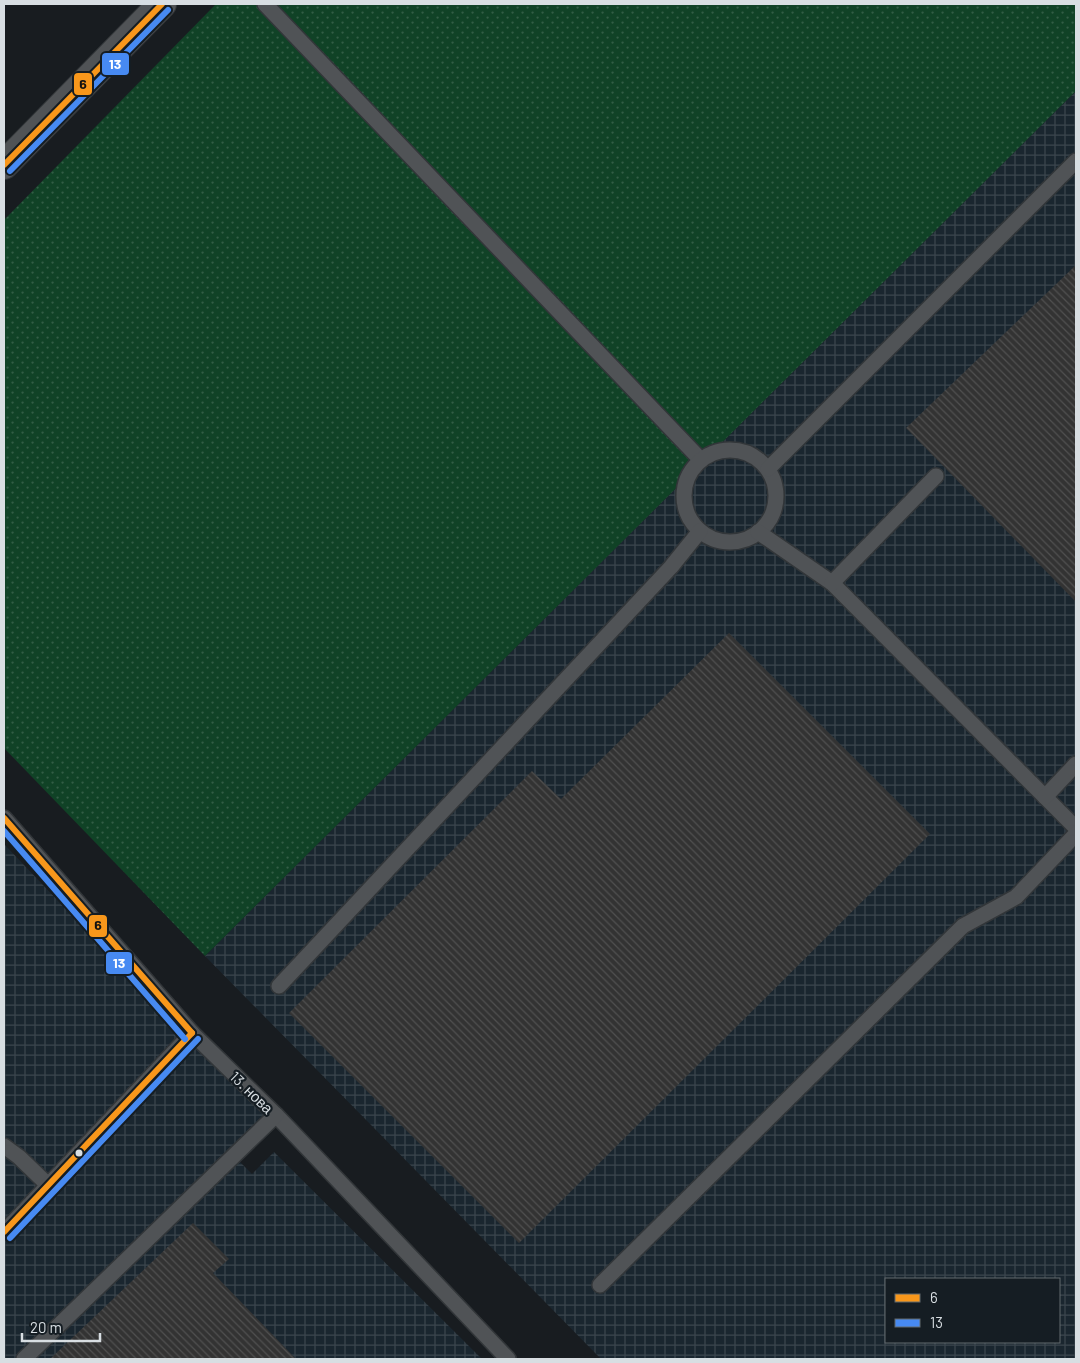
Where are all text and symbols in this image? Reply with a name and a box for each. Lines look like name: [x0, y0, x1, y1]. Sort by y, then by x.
line badge: 13: [101, 52, 130, 76]
text: 13: [109, 55, 121, 72]
line badge: 6: [73, 72, 93, 96]
text: 6: [79, 75, 87, 92]
line badge: 6: [88, 914, 108, 938]
text: 6: [94, 916, 102, 933]
line badge: 13: [105, 951, 133, 975]
text: 13: [113, 954, 125, 971]
street label: 13. нова: [227, 1067, 278, 1117]
unlabelled marker: [74, 1148, 84, 1158]
legend: [885, 1278, 1060, 1343]
text: 6: [930, 1288, 938, 1306]
scale bar: [22, 1310, 100, 1342]
text: 13: [930, 1313, 943, 1331]
text: 20 m: [30, 1318, 62, 1336]

